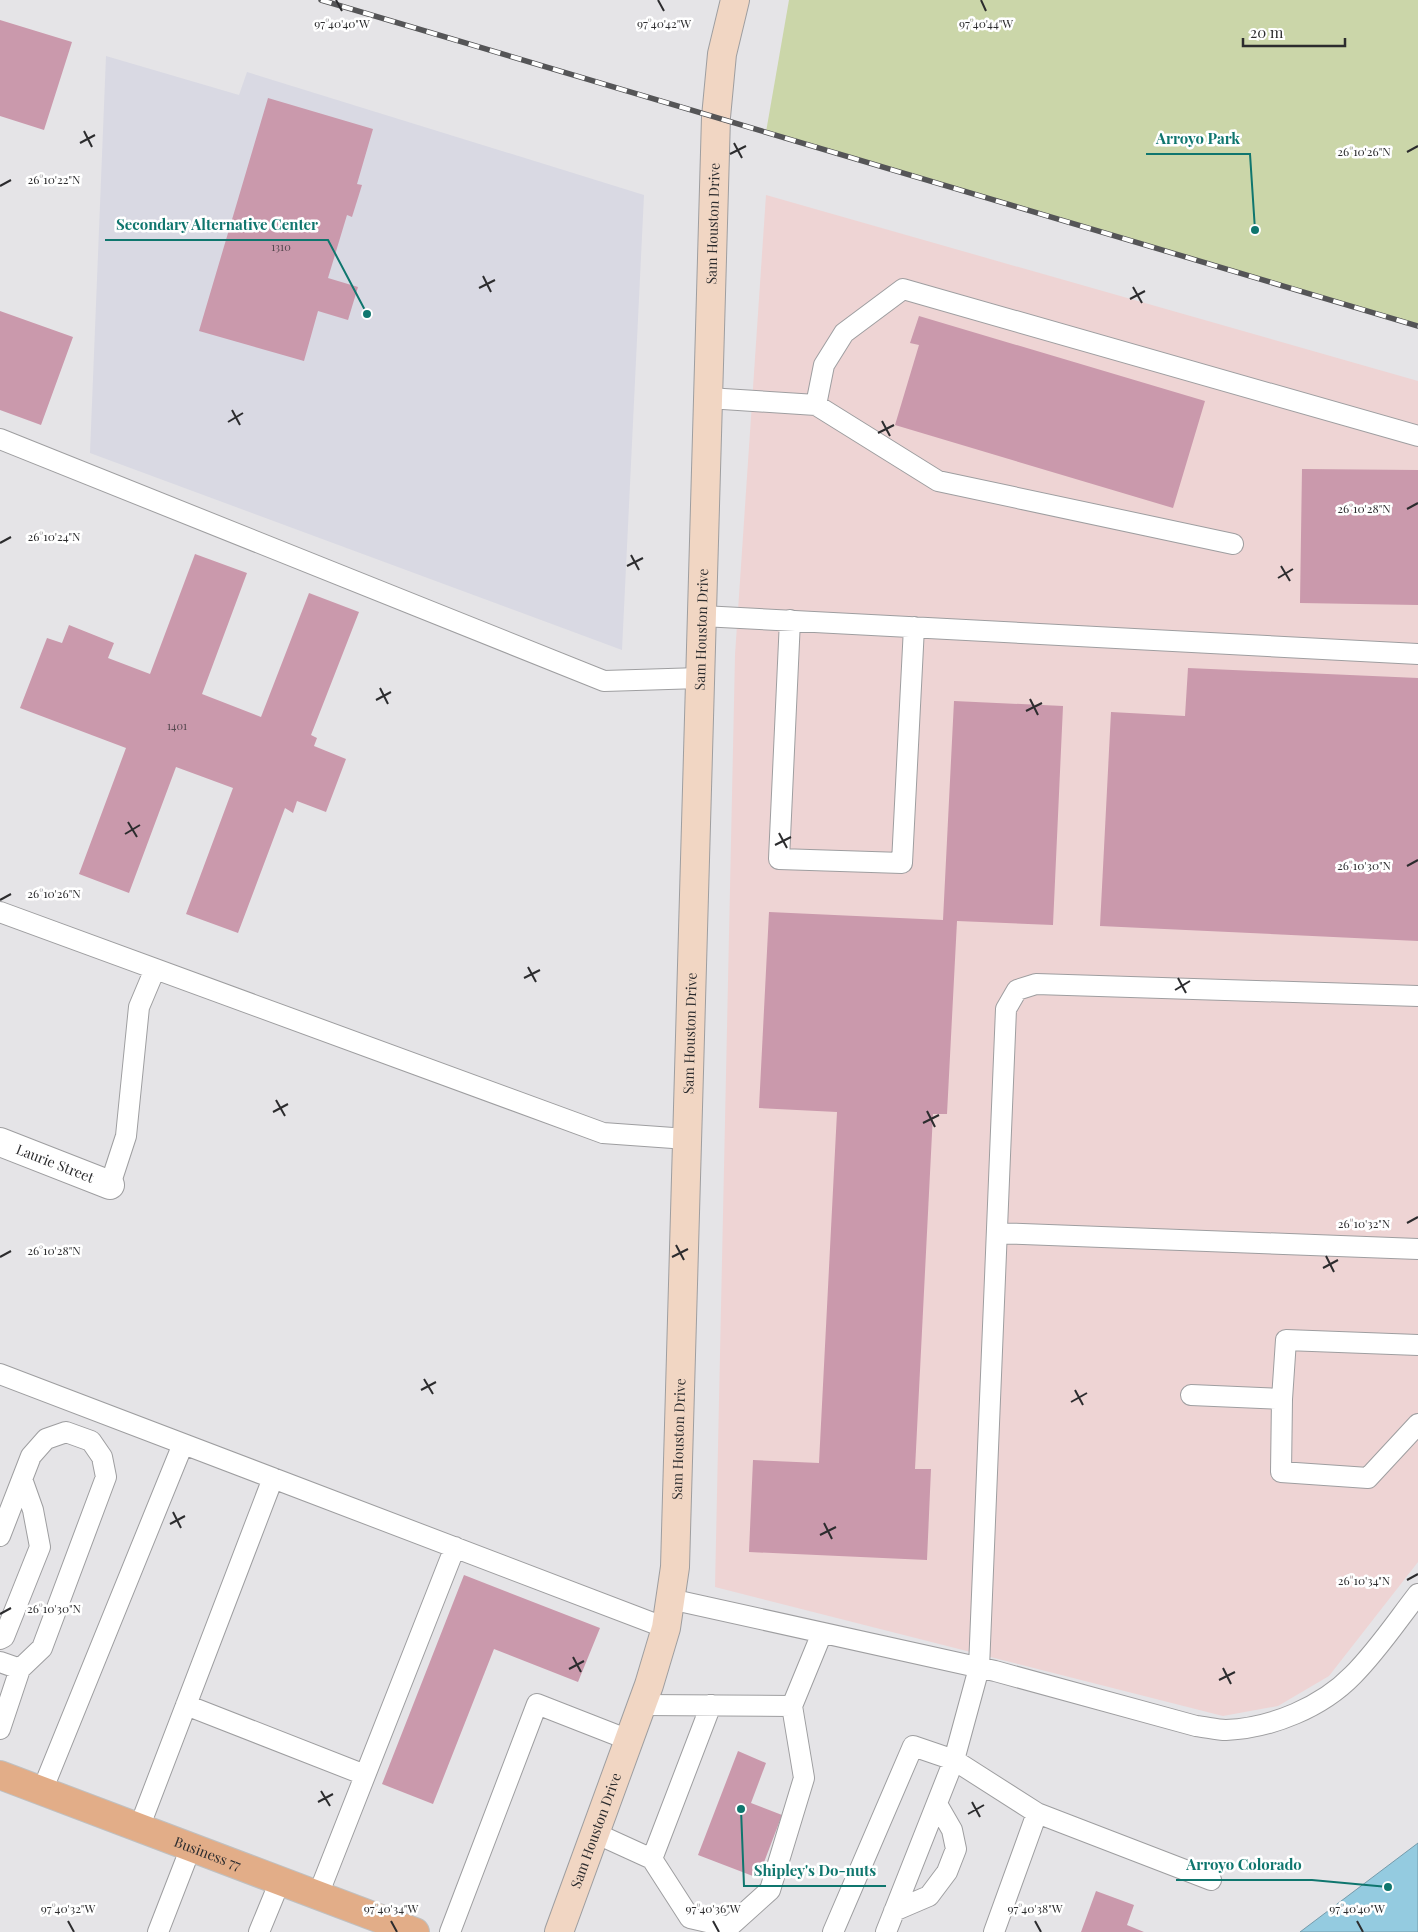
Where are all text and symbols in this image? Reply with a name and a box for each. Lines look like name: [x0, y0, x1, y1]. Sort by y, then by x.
text: 97°40'40"W: [314, 15, 370, 31]
text: 97°40'42"W: [637, 15, 691, 31]
text: 97°40'44"W: [959, 15, 1013, 31]
scale bar: [1243, 15, 1346, 47]
text: 20 m: [1250, 22, 1284, 42]
callout: Arroyo Park: [1146, 124, 1250, 154]
text: Arroyo Park: [1155, 128, 1240, 148]
text: 26°10'26"N: [1337, 143, 1391, 159]
street label: Sam Houston Drive: [701, 162, 724, 285]
text: 26°10'22"N: [28, 171, 81, 187]
callout: Secondary Alternative Center: [105, 210, 328, 240]
text: Secondary Alternative Center: [116, 214, 318, 234]
house number: 1310: [271, 239, 291, 254]
text: 26°10'28"N: [1337, 500, 1391, 516]
text: 26°10'24"N: [27, 528, 81, 544]
street label: Sam Houston Drive: [690, 568, 712, 691]
house number: 1401: [167, 718, 187, 733]
text: 26°10'30"N: [1337, 857, 1392, 873]
text: 26°10'26"N: [27, 885, 81, 901]
street label: Sam Houston Drive: [678, 972, 701, 1094]
street label: Laurie Street: [14, 1139, 98, 1187]
text: 26°10'32"N: [1338, 1215, 1391, 1231]
text: 26°10'28"N: [27, 1242, 81, 1258]
street label: Sam Houston Drive: [667, 1378, 689, 1500]
text: 26°10'34"N: [1338, 1572, 1391, 1588]
text: 26°10'30"N: [27, 1600, 82, 1616]
street label: Sam Houston Drive: [566, 1770, 625, 1891]
street label: Business 77: [172, 1832, 244, 1874]
callout: Arroyo Colorado: [1176, 1850, 1312, 1880]
text: Arroyo Colorado: [1185, 1854, 1302, 1874]
callout: Shipley's Do-nuts: [744, 1856, 886, 1886]
text: Shipley's Do-nuts: [754, 1860, 876, 1880]
text: 97°40'32"W: [41, 1900, 95, 1916]
text: 97°40'34"W: [364, 1900, 418, 1916]
text: 97°40'36"W: [685, 1900, 741, 1916]
text: 97°40'38"W: [1007, 1900, 1063, 1916]
text: 97°40'40"W: [1329, 1900, 1385, 1916]

